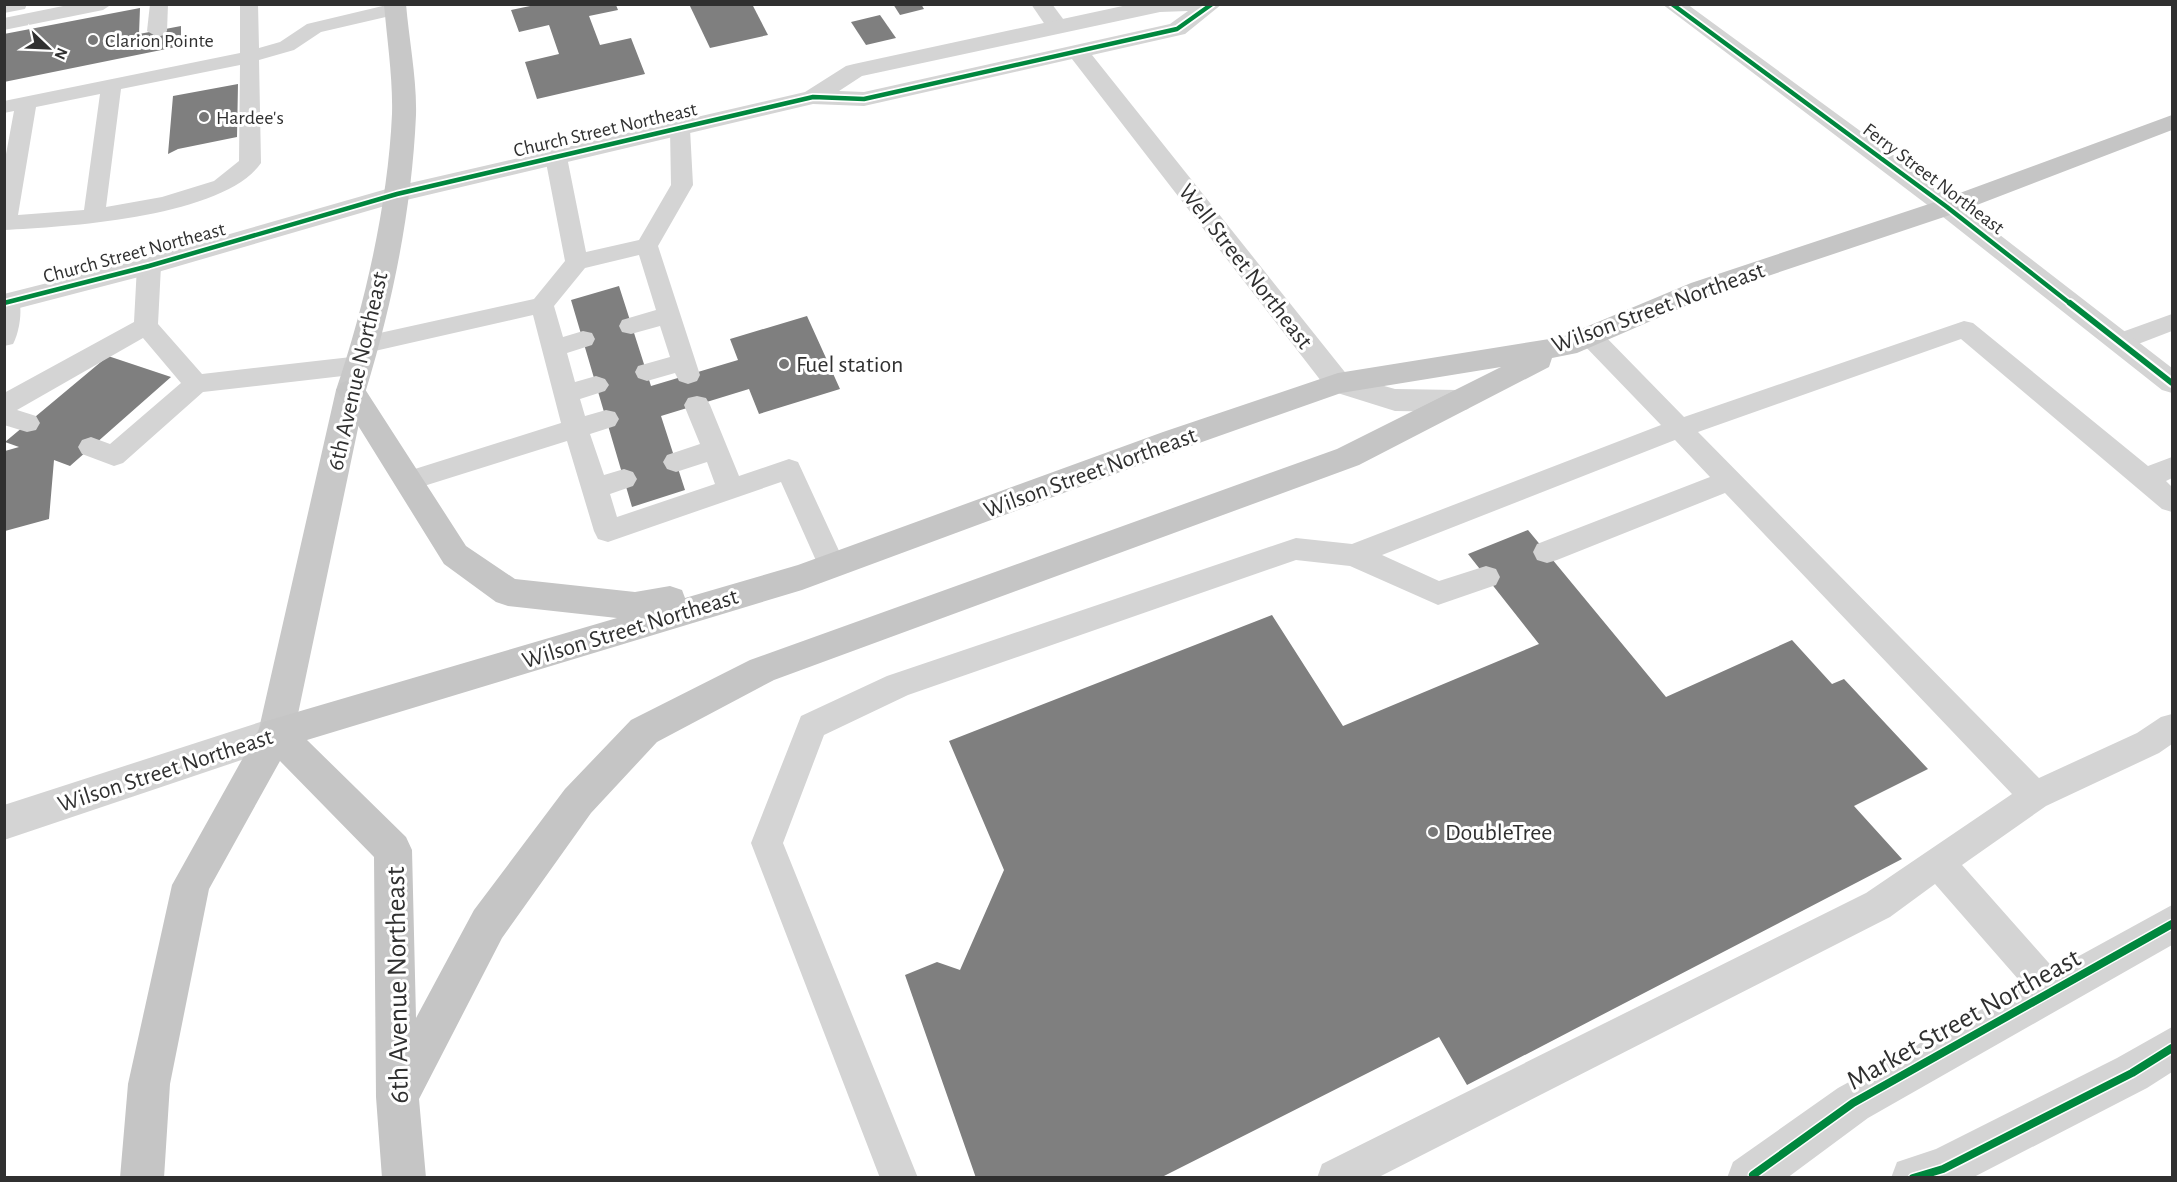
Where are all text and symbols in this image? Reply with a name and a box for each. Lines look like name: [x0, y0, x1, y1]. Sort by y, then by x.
north arrow: [18, 18, 78, 78]
place label: Clarion Pointe: [105, 31, 214, 51]
marker: Clarion Pointe: [86, 33, 100, 47]
text: N: [51, 45, 70, 62]
street label: Church Street Northeast: [512, 99, 699, 161]
place label: Hardee's: [216, 108, 284, 128]
marker: Hardee's: [197, 110, 211, 124]
street label: Ferry Street Northeast: [1859, 119, 2008, 239]
street label: Well Street Northeast: [1174, 180, 1317, 354]
street label: Church Street Northeast: [41, 219, 228, 287]
street label: Wilson Street Northeast: [1549, 258, 1768, 358]
street label: 6th Avenue Northeast: [323, 269, 393, 473]
place label: Fuel station: [796, 353, 903, 377]
marker: Fuel station: [777, 357, 791, 371]
street label: Wilson Street Northeast: [981, 423, 1200, 523]
street label: Wilson Street Northeast: [519, 585, 741, 673]
street label: Wilson Street Northeast: [55, 725, 276, 817]
place label: DoubleTree: [1445, 821, 1552, 845]
marker: DoubleTree: [1426, 825, 1440, 839]
street label: 6th Avenue Northeast: [382, 866, 414, 1104]
street label: Market Street Northeast: [1842, 944, 2086, 1096]

